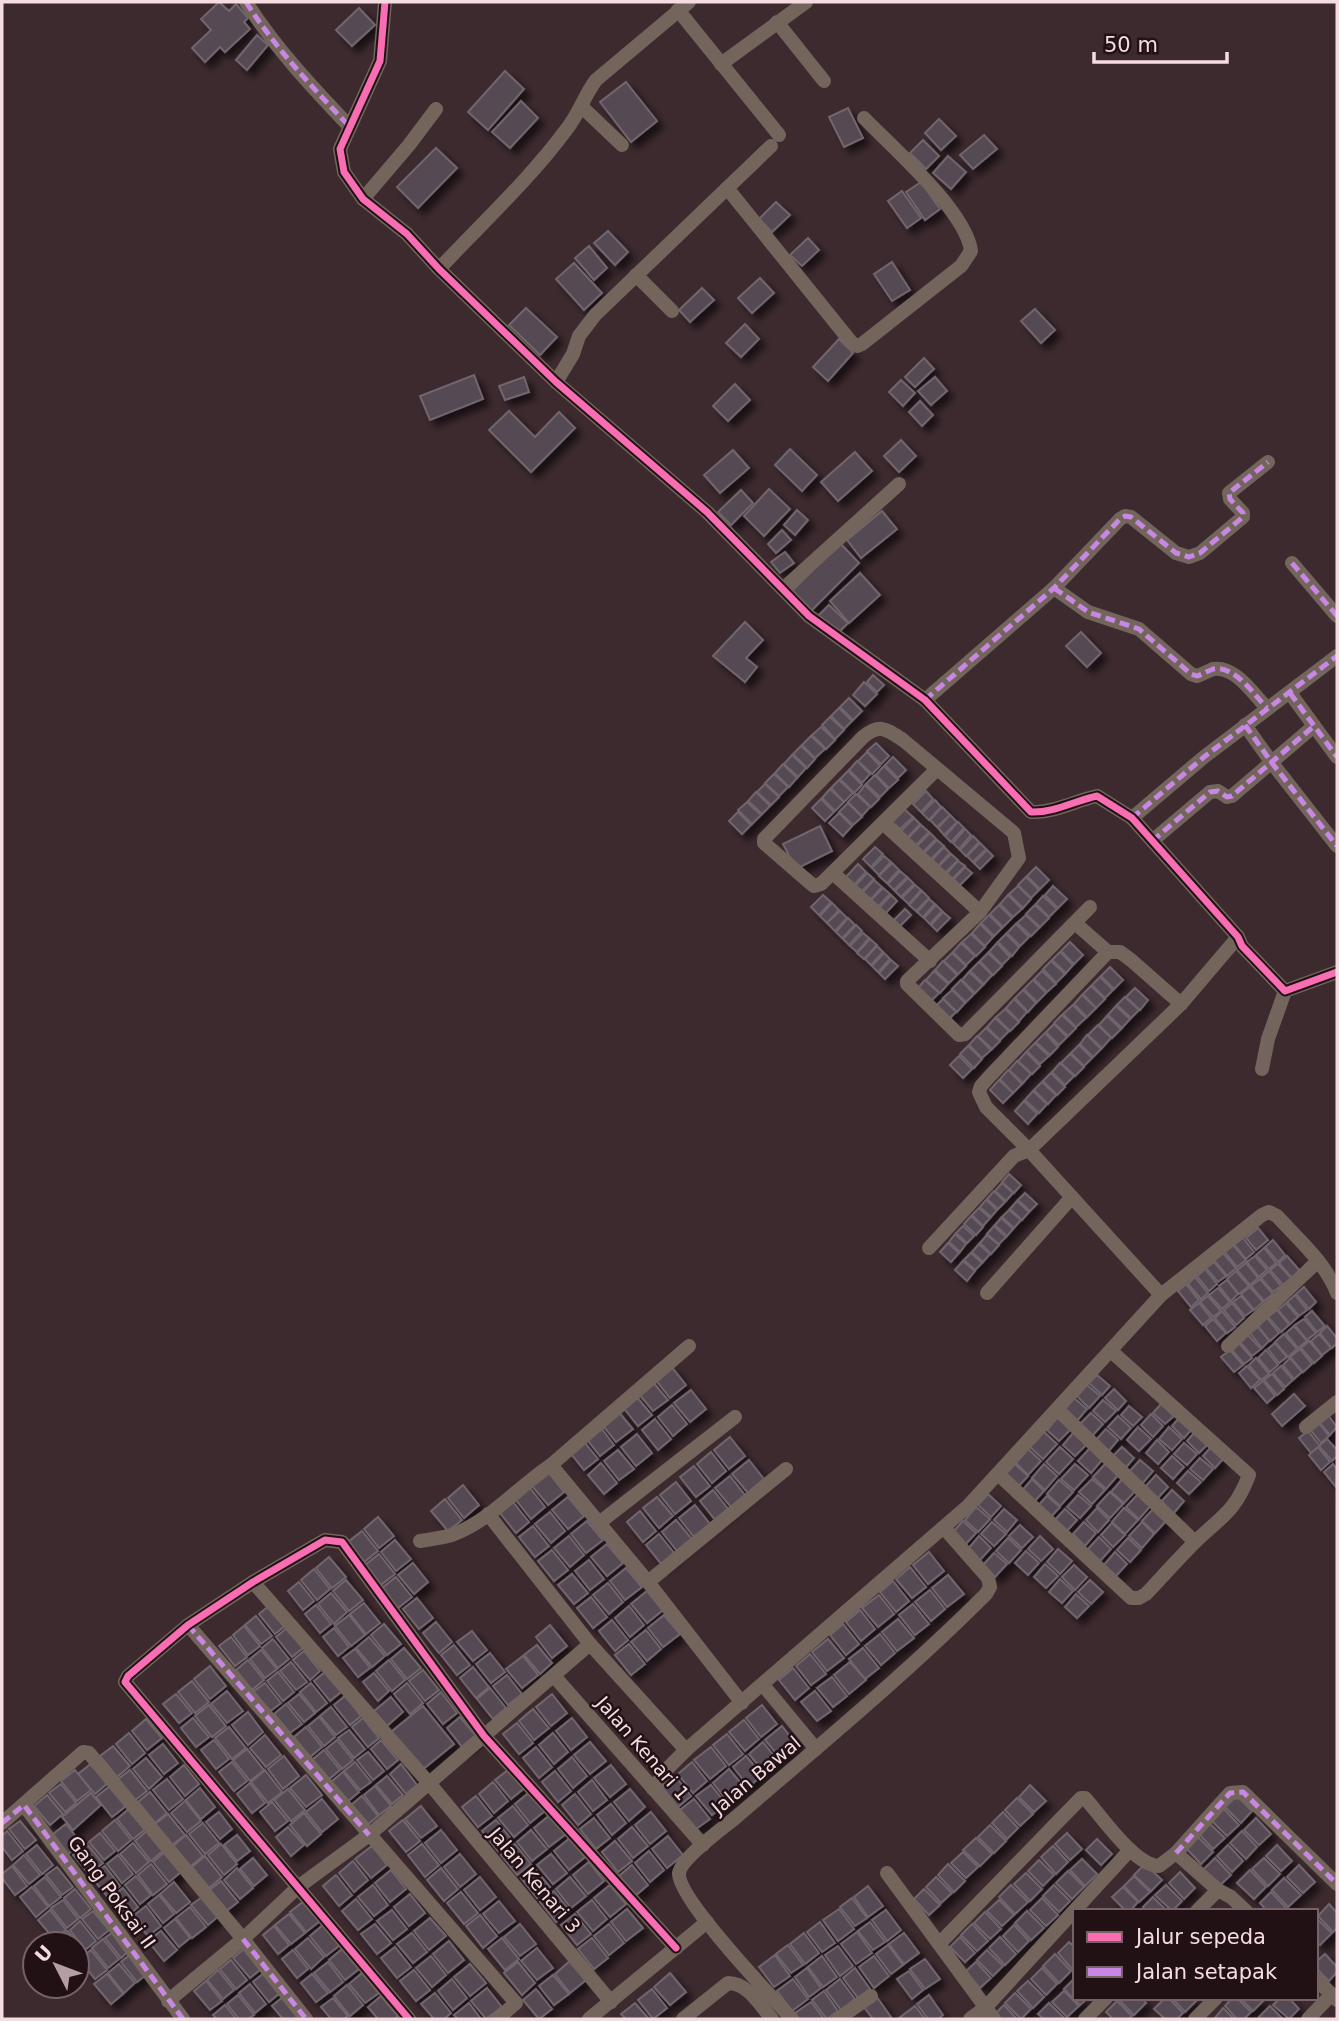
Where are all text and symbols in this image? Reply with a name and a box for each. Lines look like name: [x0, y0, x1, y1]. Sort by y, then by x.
scale bar: [1094, 21, 1227, 65]
text: 50 m: [1104, 33, 1158, 57]
street label: Jalan Kenari 1: [591, 1691, 694, 1804]
street label: Jalan Bawal: [706, 1731, 805, 1819]
street label: Jalan Kenari 3: [484, 1822, 585, 1937]
street label: Gang Poksai II: [64, 1831, 160, 1953]
legend: [1073, 1909, 1318, 2000]
text: Jalur sepeda: [1134, 1925, 1266, 1949]
north arrow: [21, 1930, 91, 2000]
text: U: [30, 1941, 57, 1967]
text: Jalan setapak: [1134, 1960, 1278, 1984]

